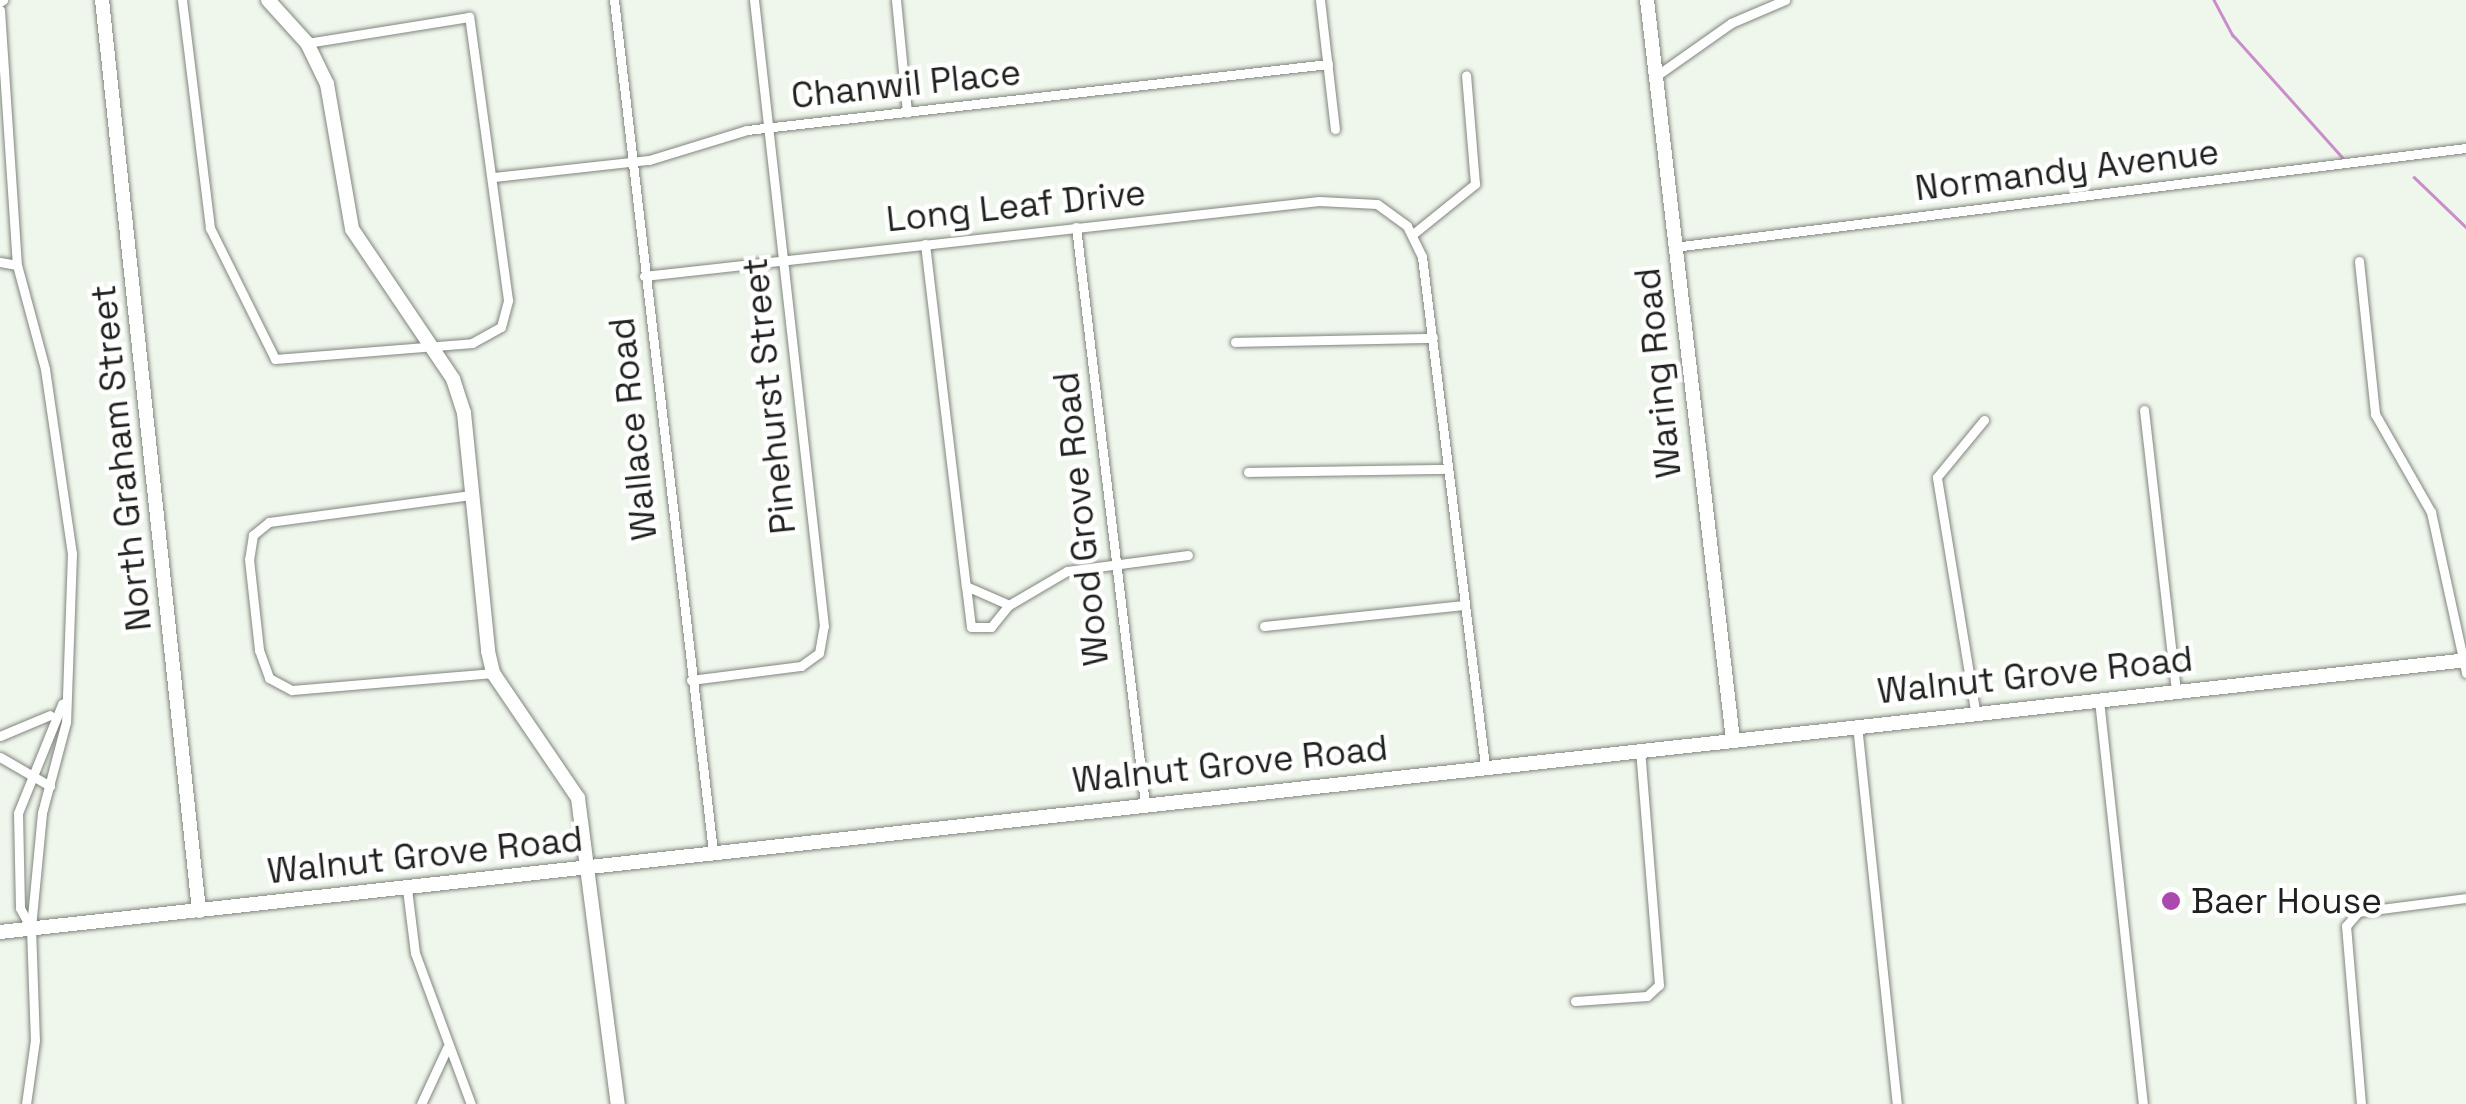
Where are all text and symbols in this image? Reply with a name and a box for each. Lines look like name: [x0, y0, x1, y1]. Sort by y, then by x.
street label: Chanwil Place: [789, 51, 1023, 117]
street label: Normandy Avenue: [1912, 130, 2222, 210]
street label: Long Leaf Drive: [884, 171, 1148, 241]
street label: Pinehurst Street: [734, 256, 804, 536]
street label: Waring Road: [1626, 266, 1690, 480]
street label: North Graham Street: [82, 283, 160, 633]
street label: Wallace Road: [600, 316, 666, 542]
street label: Wood Grove Road: [1045, 370, 1117, 668]
street label: Walnut Grove Road: [1875, 638, 2195, 712]
street label: Walnut Grove Road: [1070, 727, 1390, 801]
street label: Walnut Grove Road: [265, 818, 585, 892]
place label: Baer House: [2191, 880, 2382, 922]
marker: Baer House: [2160, 890, 2182, 912]

